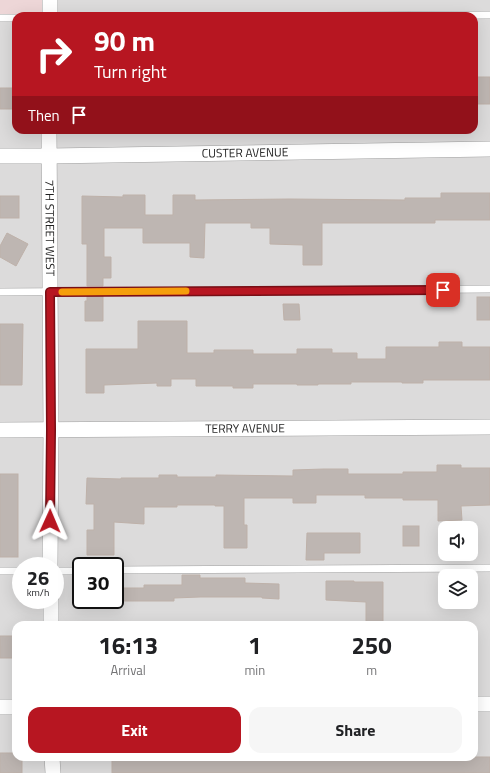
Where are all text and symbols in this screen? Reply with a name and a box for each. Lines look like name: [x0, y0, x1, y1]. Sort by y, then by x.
text: 90 m: [94, 19, 155, 62]
icon: right: [28, 28, 80, 80]
text: Turn right: [94, 58, 167, 85]
text: Then: [28, 104, 60, 127]
icon: arrive: [68, 104, 90, 126]
street label: CUSTER AVENUE: [201, 142, 289, 163]
street label: 7TH STREET WEST: [40, 180, 60, 277]
pin: [426, 273, 460, 307]
icon: arrive: [432, 279, 454, 301]
street label: TERRY AVENUE: [205, 418, 285, 438]
position arrow: [29, 500, 71, 542]
map controls: [438, 521, 478, 609]
button: sound: [438, 521, 478, 561]
speed limit sign: 30: [72, 557, 124, 609]
text: 26: [27, 562, 49, 593]
button: layers: [438, 569, 478, 609]
text: km/h: [27, 585, 49, 600]
text: 16:13: [98, 627, 158, 663]
text: 1: [248, 627, 262, 663]
text: 250: [351, 627, 392, 663]
text: Arrival: [111, 660, 146, 680]
text: min: [244, 660, 265, 680]
text: m: [366, 660, 377, 680]
button: Exit: [28, 707, 241, 753]
button: Share: [249, 707, 462, 753]

